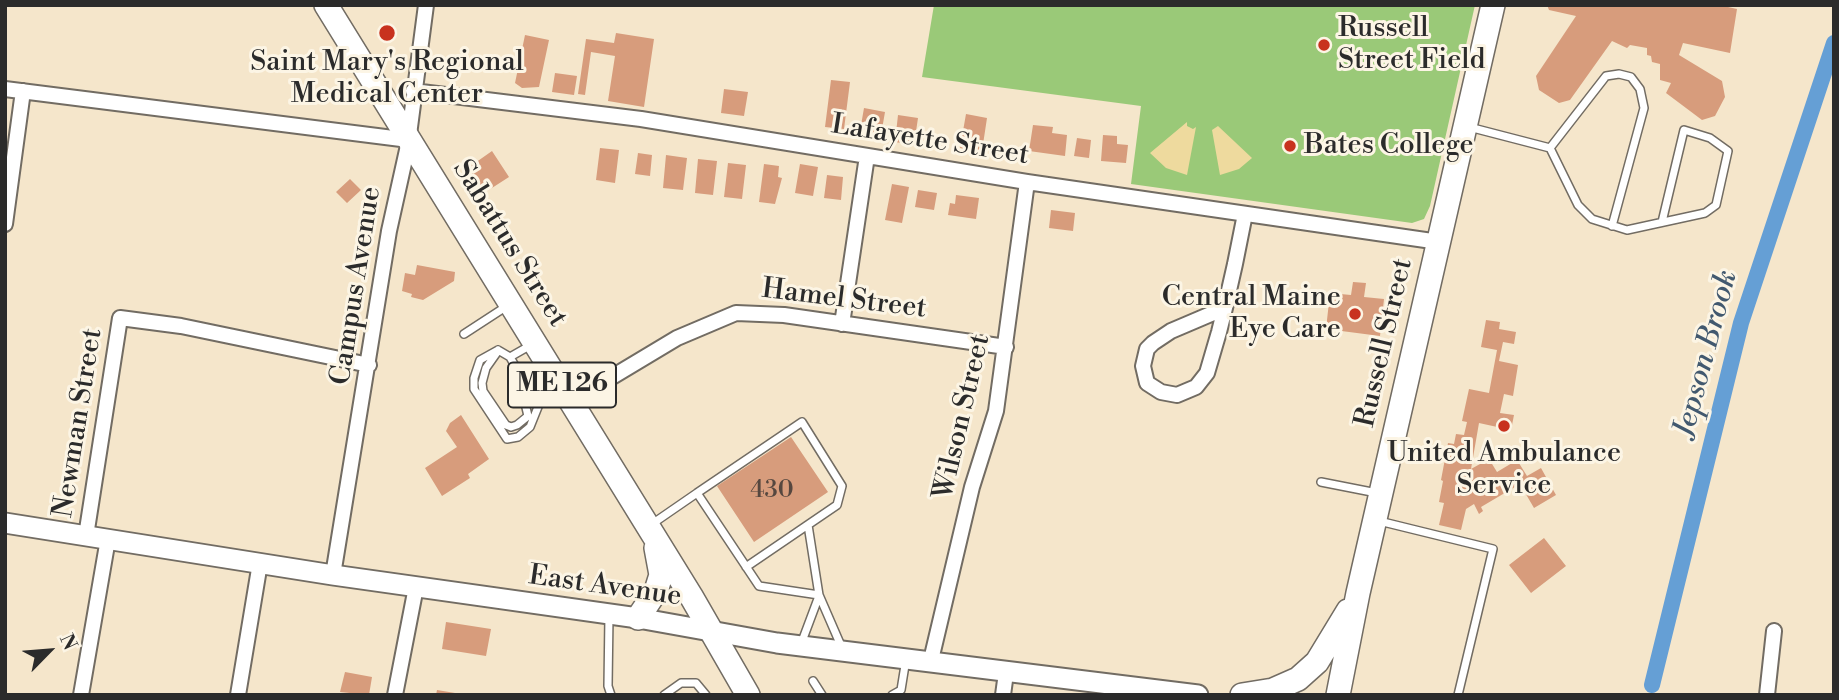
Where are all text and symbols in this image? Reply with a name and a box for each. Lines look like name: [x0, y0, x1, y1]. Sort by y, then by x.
place label: Russell Street Field: [1338, 12, 1485, 78]
marker: Saint Mary's Regional Medical Center: [377, 23, 397, 43]
marker: Russell Street Field: [1316, 37, 1332, 53]
place label: Saint Mary's Regional Medical Center: [250, 46, 524, 112]
street label: Lafayette Street: [829, 109, 1031, 173]
place label: Bates College: [1304, 129, 1474, 163]
marker: Bates College: [1282, 138, 1298, 154]
street label: Sabattus Street: [444, 154, 574, 334]
street label: Campus Avenue: [325, 184, 389, 388]
street label: Russell Street: [1349, 255, 1421, 431]
water label: Jepson Brook: [1667, 267, 1747, 441]
street label: Hamel Street: [760, 273, 928, 327]
place label: Central Maine Eye Care: [1162, 281, 1341, 347]
marker: Central Maine Eye Care: [1347, 306, 1363, 322]
street label: Newman Street: [47, 326, 111, 520]
street label: Wilson Street: [928, 331, 998, 503]
road number: ME 126: [508, 362, 616, 408]
marker: United Ambulance Service: [1496, 418, 1512, 434]
place label: United Ambulance Service: [1387, 437, 1621, 503]
house number: 430: [750, 477, 794, 505]
street label: East Avenue: [526, 560, 684, 614]
north arrow: [14, 616, 84, 686]
text: N: [54, 630, 82, 654]

